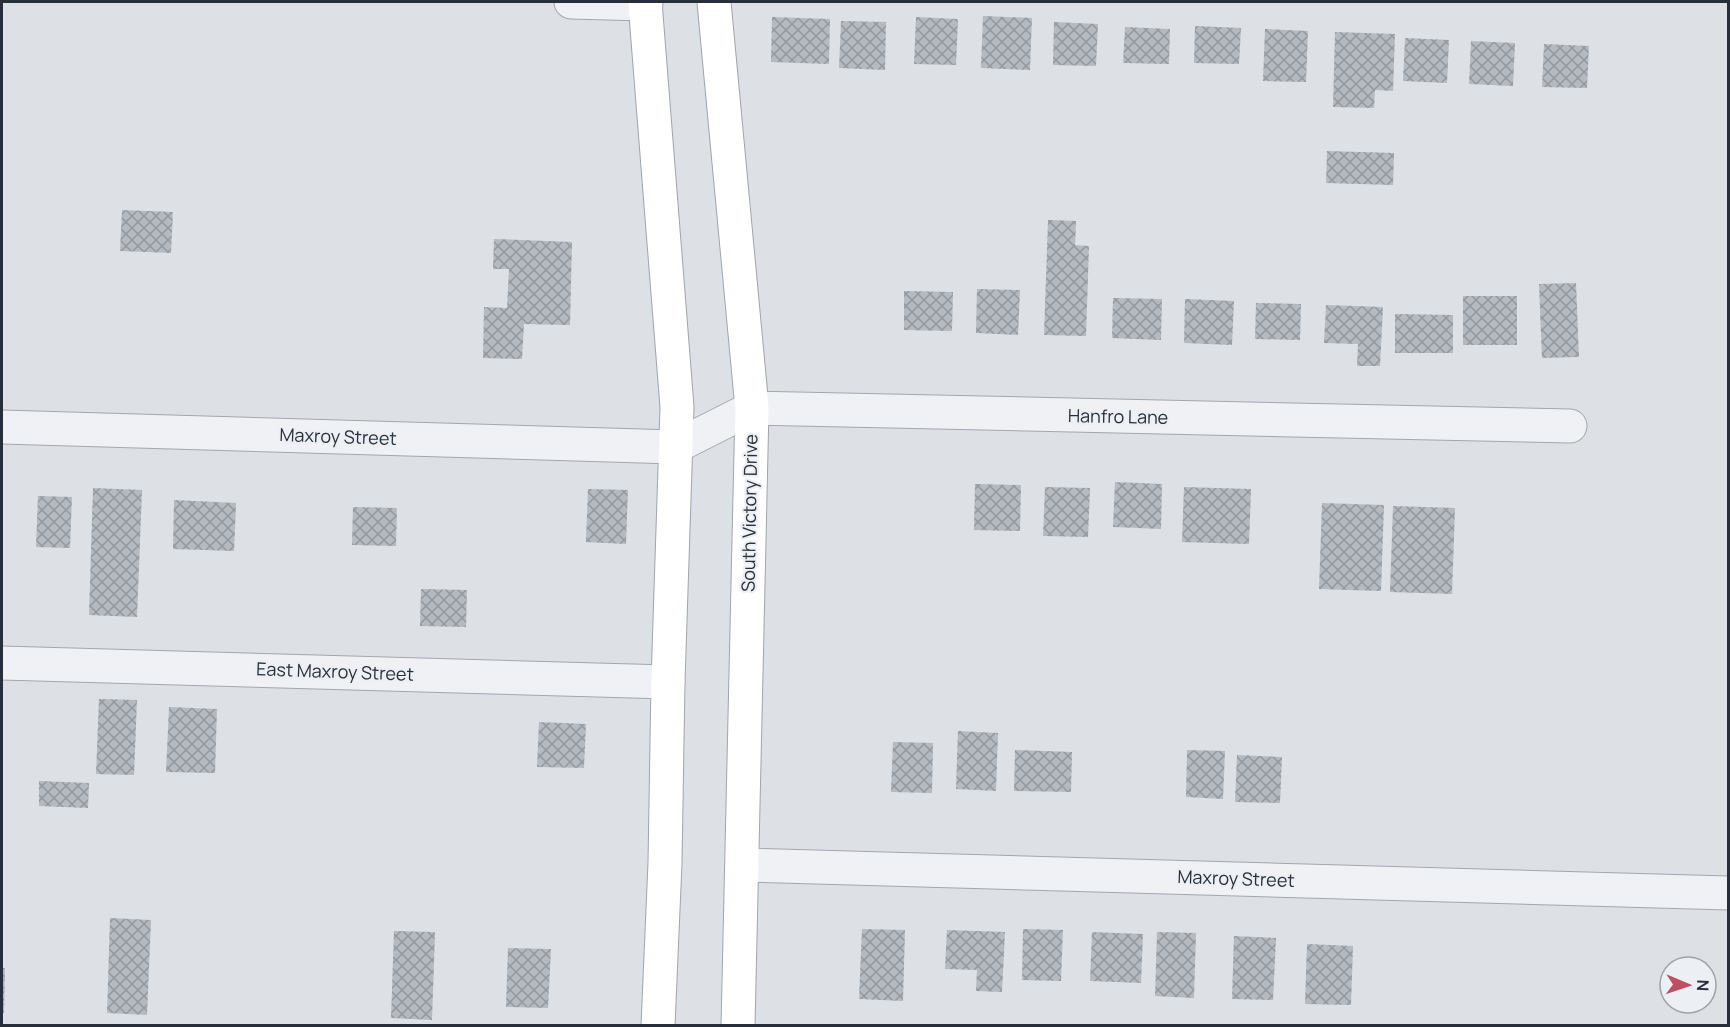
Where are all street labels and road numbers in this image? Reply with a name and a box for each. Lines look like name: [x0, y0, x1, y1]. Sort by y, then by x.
street label: Hanfro Lane: [1068, 403, 1168, 429]
street label: Maxroy Street: [279, 422, 397, 450]
street label: South Victory Drive: [736, 434, 762, 592]
street label: East Maxroy Street: [256, 656, 414, 686]
street label: Maxroy Street: [1177, 864, 1295, 892]

